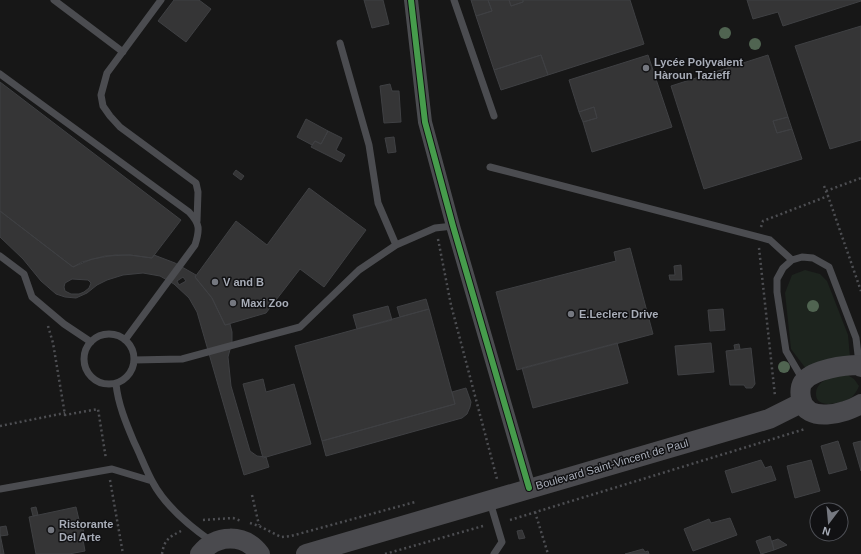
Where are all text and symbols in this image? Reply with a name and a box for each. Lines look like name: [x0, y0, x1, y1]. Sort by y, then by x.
place label: Lycée Polyvalent Hàroun Tazieff: [654, 56, 743, 81]
marker: Lycée Polyvalent Hàroun Tazieff: [641, 63, 651, 73]
place label: V and B: [223, 276, 264, 288]
marker: V and B: [210, 277, 220, 287]
place label: Maxi Zoo: [241, 297, 289, 309]
marker: Maxi Zoo: [228, 298, 238, 308]
place label: E.Leclerc Drive: [579, 308, 659, 320]
marker: E.Leclerc Drive: [566, 309, 576, 319]
street label: Boulevard Saint-Vincent de Paul: [534, 436, 690, 492]
north arrow: [809, 502, 849, 542]
place label: Ristorante Del Arte: [59, 518, 113, 543]
marker: Ristorante Del Arte: [46, 525, 56, 535]
text: N: [821, 525, 832, 538]

